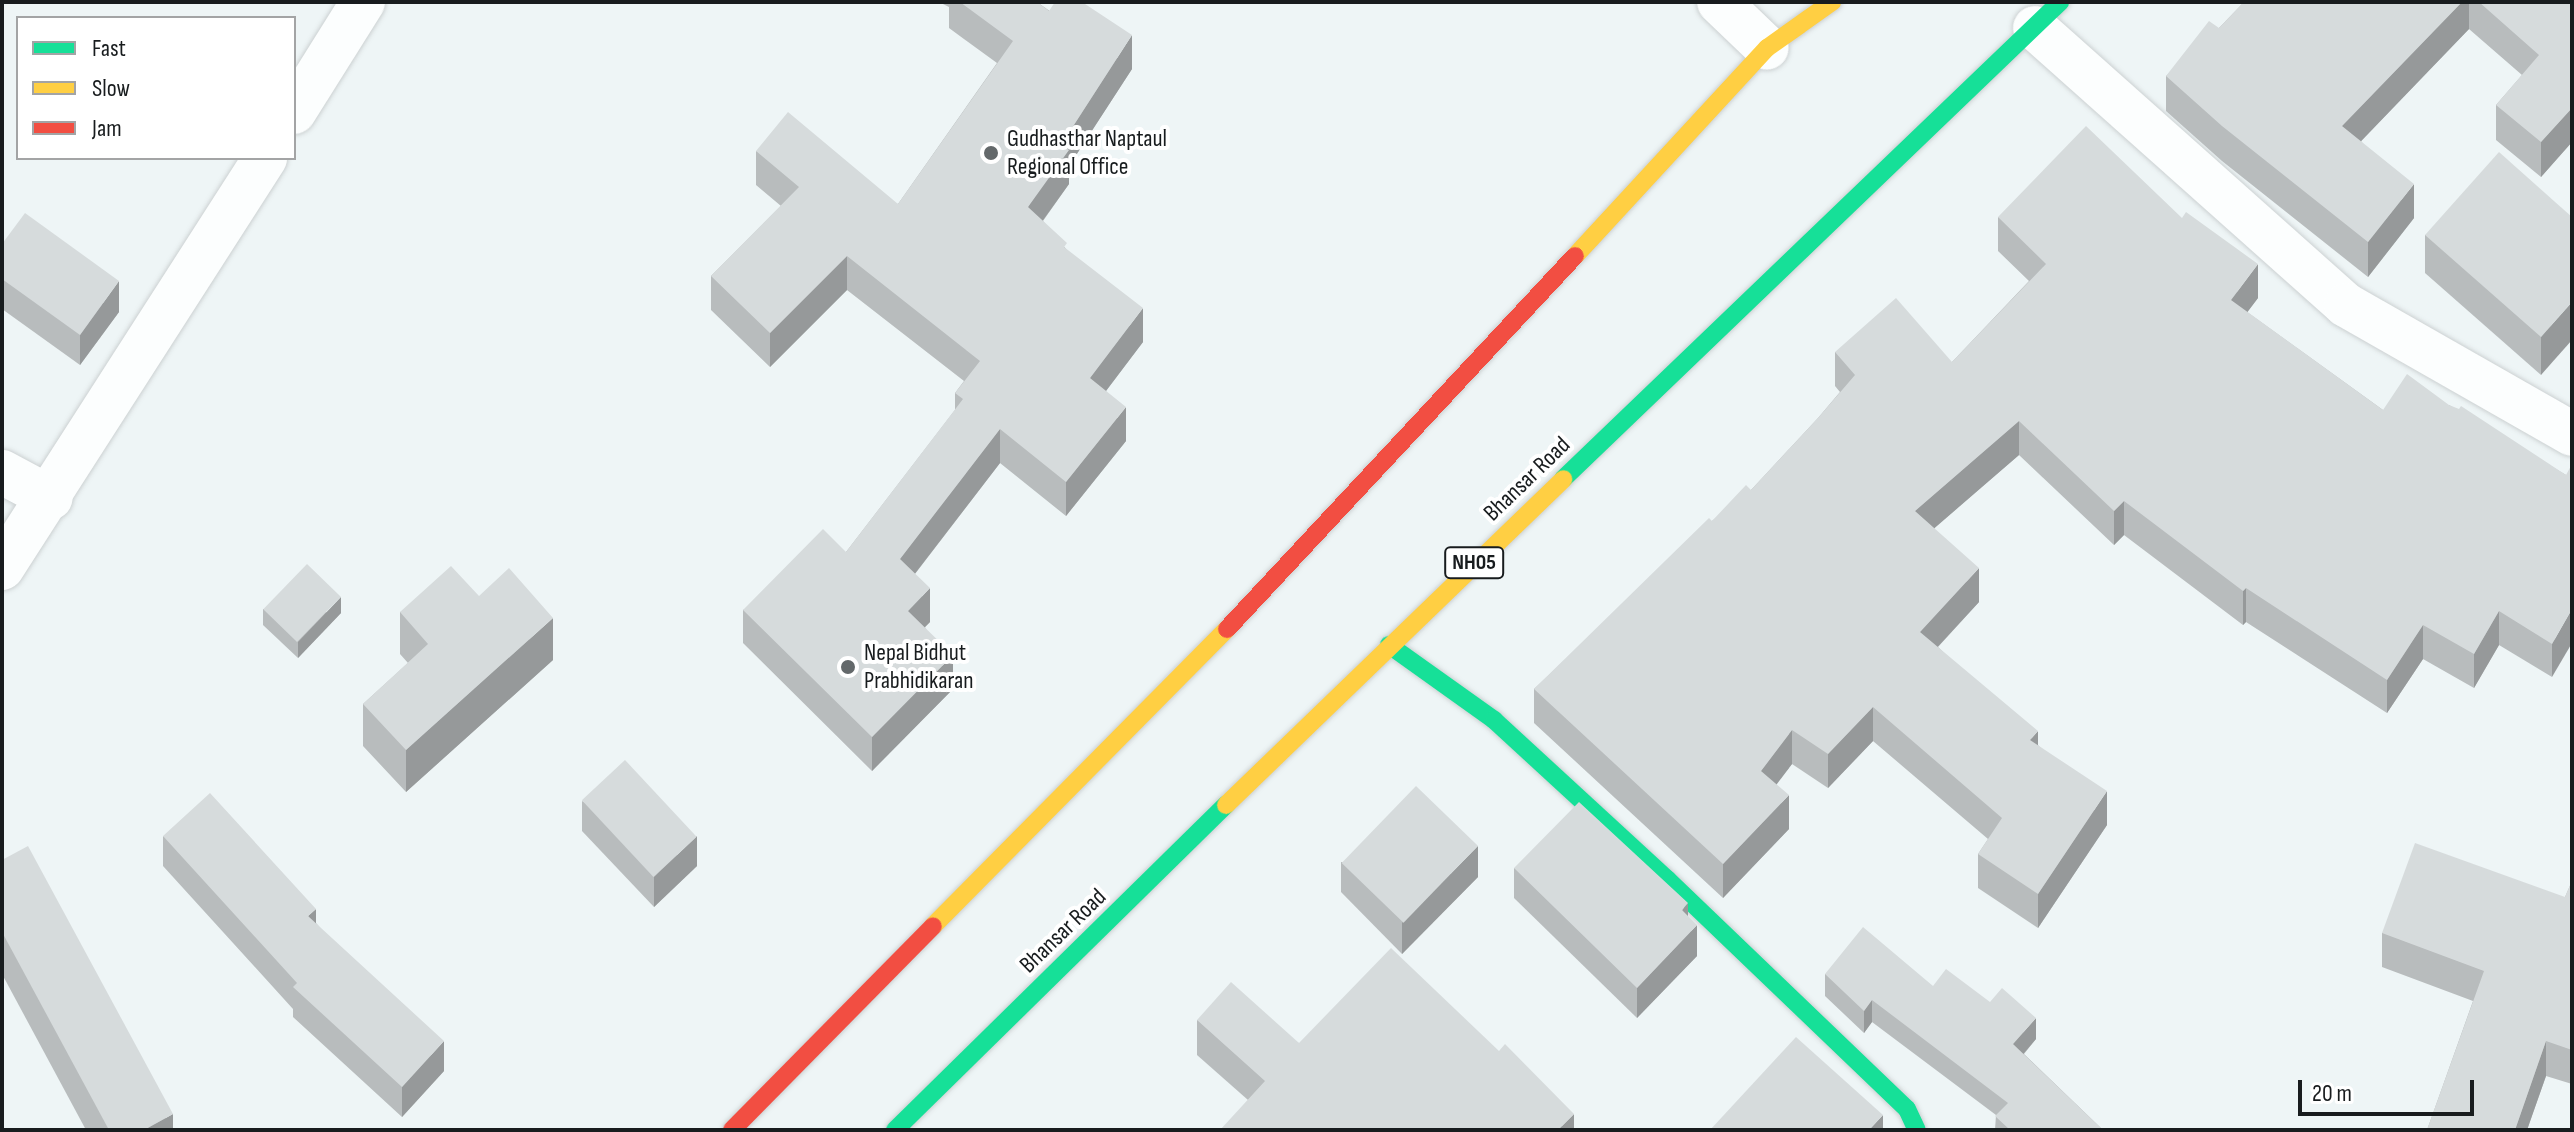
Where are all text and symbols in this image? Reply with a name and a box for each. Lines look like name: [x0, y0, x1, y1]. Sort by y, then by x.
legend: [16, 16, 296, 160]
text: Fast: [92, 34, 126, 63]
text: Slow: [92, 74, 130, 103]
text: Jam: [92, 114, 122, 143]
place label: Gudhasthar Naptaul Regional Office: [1007, 125, 1167, 181]
marker: Gudhasthar Naptaul Regional Office: [982, 144, 1000, 162]
street label: Bhansar Road: [1478, 431, 1576, 527]
road number: NH05: [1444, 545, 1504, 581]
place label: Nepal Bidhut Prabhidikaran: [864, 639, 973, 695]
marker: Nepal Bidhut Prabhidikaran: [839, 658, 857, 676]
street label: Bhansar Road: [1014, 883, 1112, 979]
scale bar: [2302, 1064, 2478, 1114]
text: 20 m: [2312, 1079, 2352, 1108]

